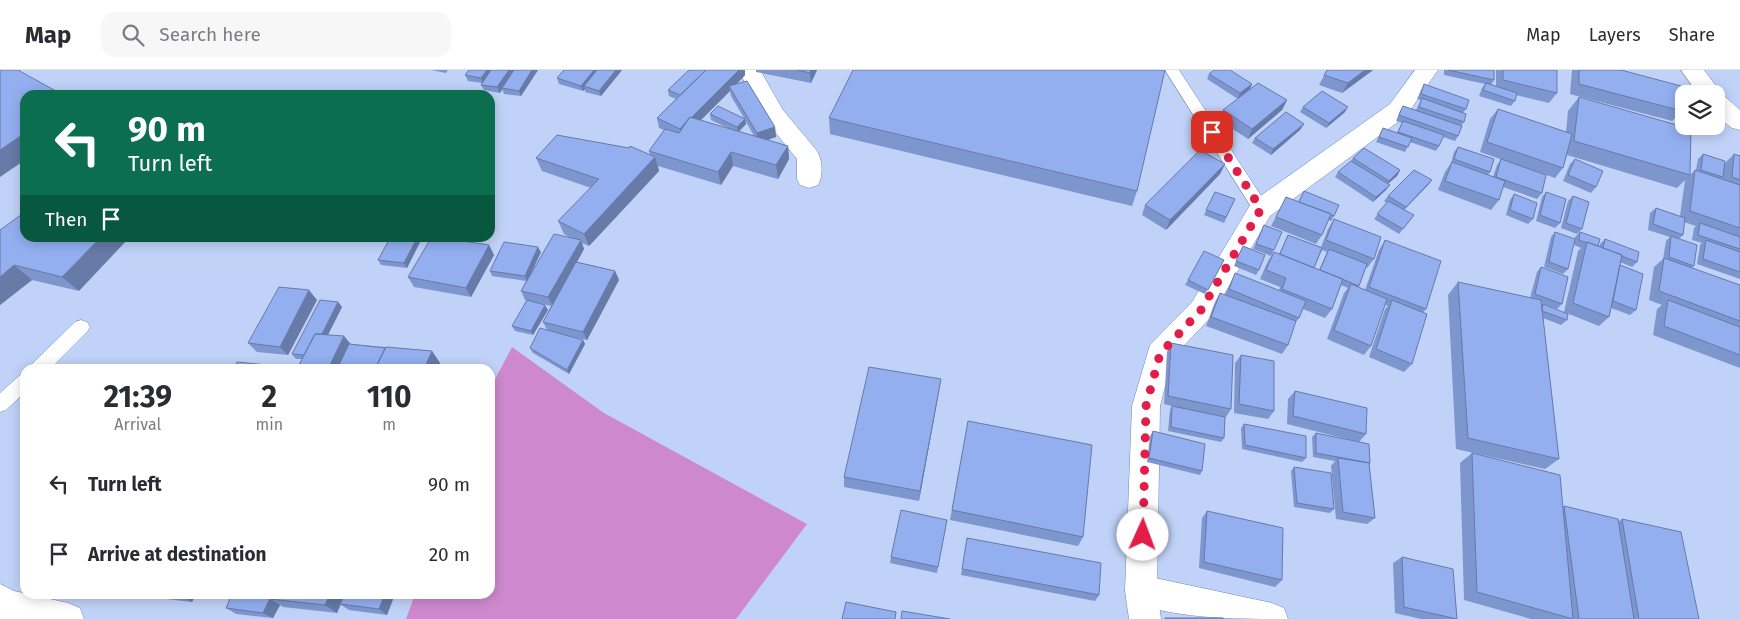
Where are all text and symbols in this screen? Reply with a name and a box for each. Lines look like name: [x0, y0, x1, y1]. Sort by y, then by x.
search box: [101, 12, 451, 57]
text: Map: [25, 21, 71, 49]
icon: search: [119, 21, 147, 49]
text: Search here: [159, 23, 261, 46]
text: Map: [1526, 24, 1561, 46]
text: Layers: [1589, 24, 1641, 46]
text: Share: [1669, 24, 1715, 46]
map controls: [1675, 85, 1725, 135]
button: layers: [1675, 85, 1725, 135]
text: 90 m: [128, 108, 206, 150]
icon: left: [45, 110, 110, 175]
pin: [1191, 111, 1233, 153]
icon: arrive: [1198, 118, 1226, 146]
text: Turn left: [128, 150, 212, 177]
icon: arrive: [97, 205, 125, 233]
text: Then: [45, 208, 87, 231]
text: 21:39: [104, 379, 172, 415]
text: 2: [262, 379, 277, 415]
text: 110: [367, 379, 412, 415]
text: Arrival: [114, 415, 161, 434]
text: min: [256, 415, 283, 434]
text: m: [382, 415, 396, 434]
icon: left: [45, 470, 73, 498]
text: Turn left: [88, 473, 162, 496]
text: 90 m: [428, 473, 470, 496]
position arrow: [1116, 508, 1168, 560]
icon: arrive: [45, 540, 73, 568]
text: Arrive at destination: [88, 543, 267, 566]
text: 20 m: [429, 543, 470, 566]

